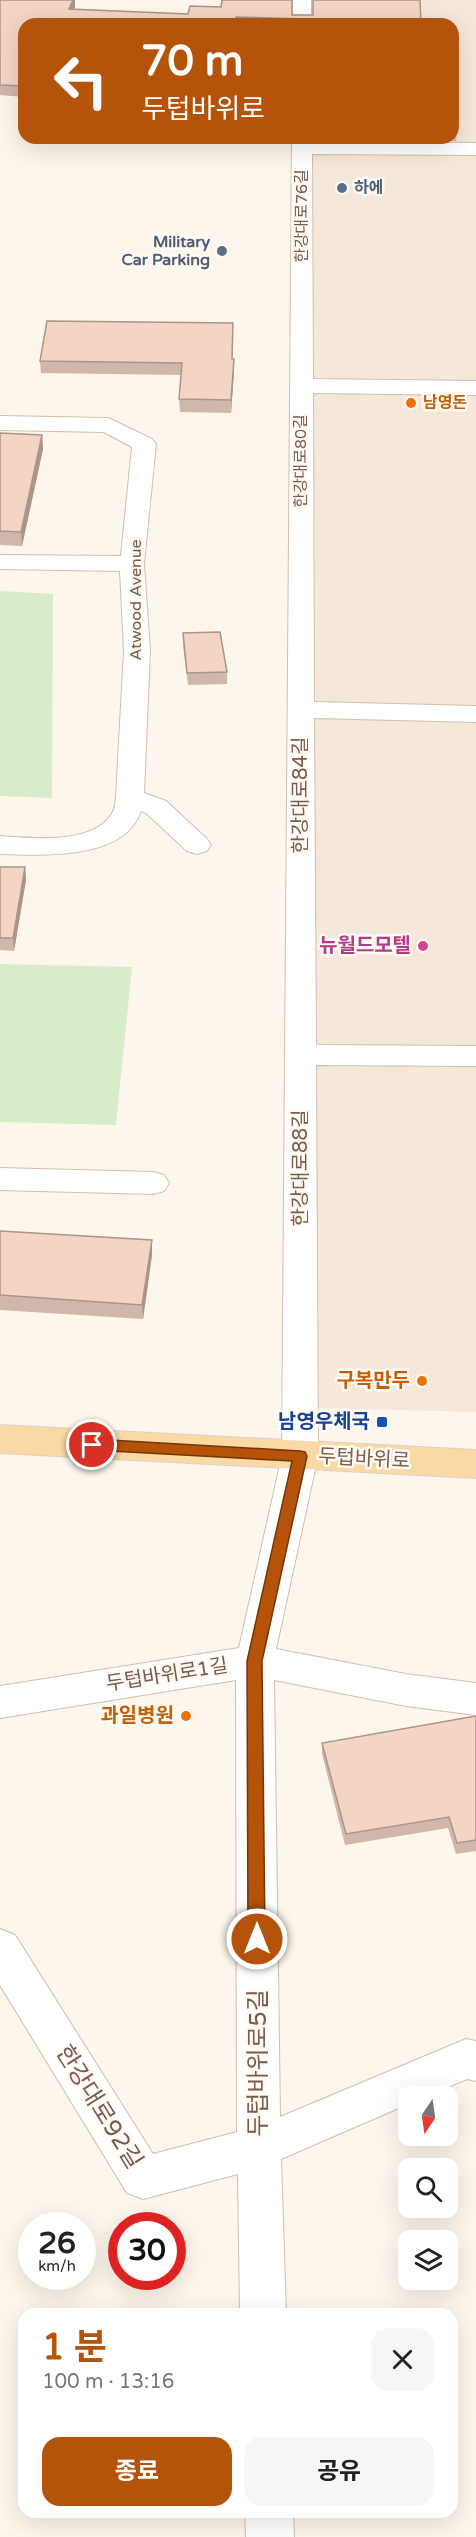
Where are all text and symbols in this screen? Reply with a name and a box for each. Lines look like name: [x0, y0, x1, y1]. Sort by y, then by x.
text: 70 m: [141, 36, 243, 87]
icon: left: [42, 42, 120, 120]
text: 두텁바위로: [141, 93, 265, 126]
street label: 한강대로76길: [292, 169, 312, 263]
place label: 하에: [354, 178, 383, 198]
marker: 하에: [335, 181, 349, 195]
place label: Military Car Parking: [122, 232, 210, 270]
marker: Military Car Parking: [215, 244, 229, 258]
place label: 남영돈: [423, 393, 467, 413]
marker: 남영돈: [404, 396, 418, 410]
street label: 한강대로80길: [291, 414, 311, 508]
street label: Atwood Avenue: [126, 539, 146, 661]
street label: 한강대로84길: [289, 736, 313, 854]
place label: 뉴월드모텔: [319, 934, 411, 958]
marker: 뉴월드모텔: [416, 939, 430, 953]
street label: 한강대로88길: [289, 1109, 313, 1227]
place label: 구복만두: [336, 1369, 410, 1393]
marker: 구복만두: [415, 1374, 429, 1388]
place label: 남영우체국: [278, 1410, 370, 1434]
marker: 남영우체국: [375, 1415, 389, 1429]
pin: [66, 1419, 117, 1470]
icon: arrive: [75, 1428, 108, 1461]
street label: 두텁바위로: [317, 1445, 411, 1473]
street label: 두텁바위로1길: [104, 1654, 230, 1696]
place label: 과일병원: [100, 1704, 174, 1728]
marker: 과일병원: [179, 1709, 193, 1723]
position arrow: [225, 1907, 289, 1971]
street label: 두텁바위로5길: [244, 1989, 273, 2137]
street label: 한강대로92길: [49, 2040, 149, 2174]
north arrow: [398, 2086, 458, 2146]
map controls: [398, 2086, 458, 2290]
button: search: [398, 2158, 458, 2218]
speed limit sign: 30: [108, 2212, 186, 2290]
text: 26: [38, 2225, 76, 2262]
button: layers: [398, 2230, 458, 2290]
text: km/h: [38, 2257, 76, 2275]
text: 1 분: [42, 2326, 107, 2369]
button: close: [371, 2328, 434, 2391]
text: 100 m · 13:16: [42, 2370, 174, 2394]
button: 종료: [42, 2437, 232, 2506]
button: 공유: [244, 2437, 434, 2506]

